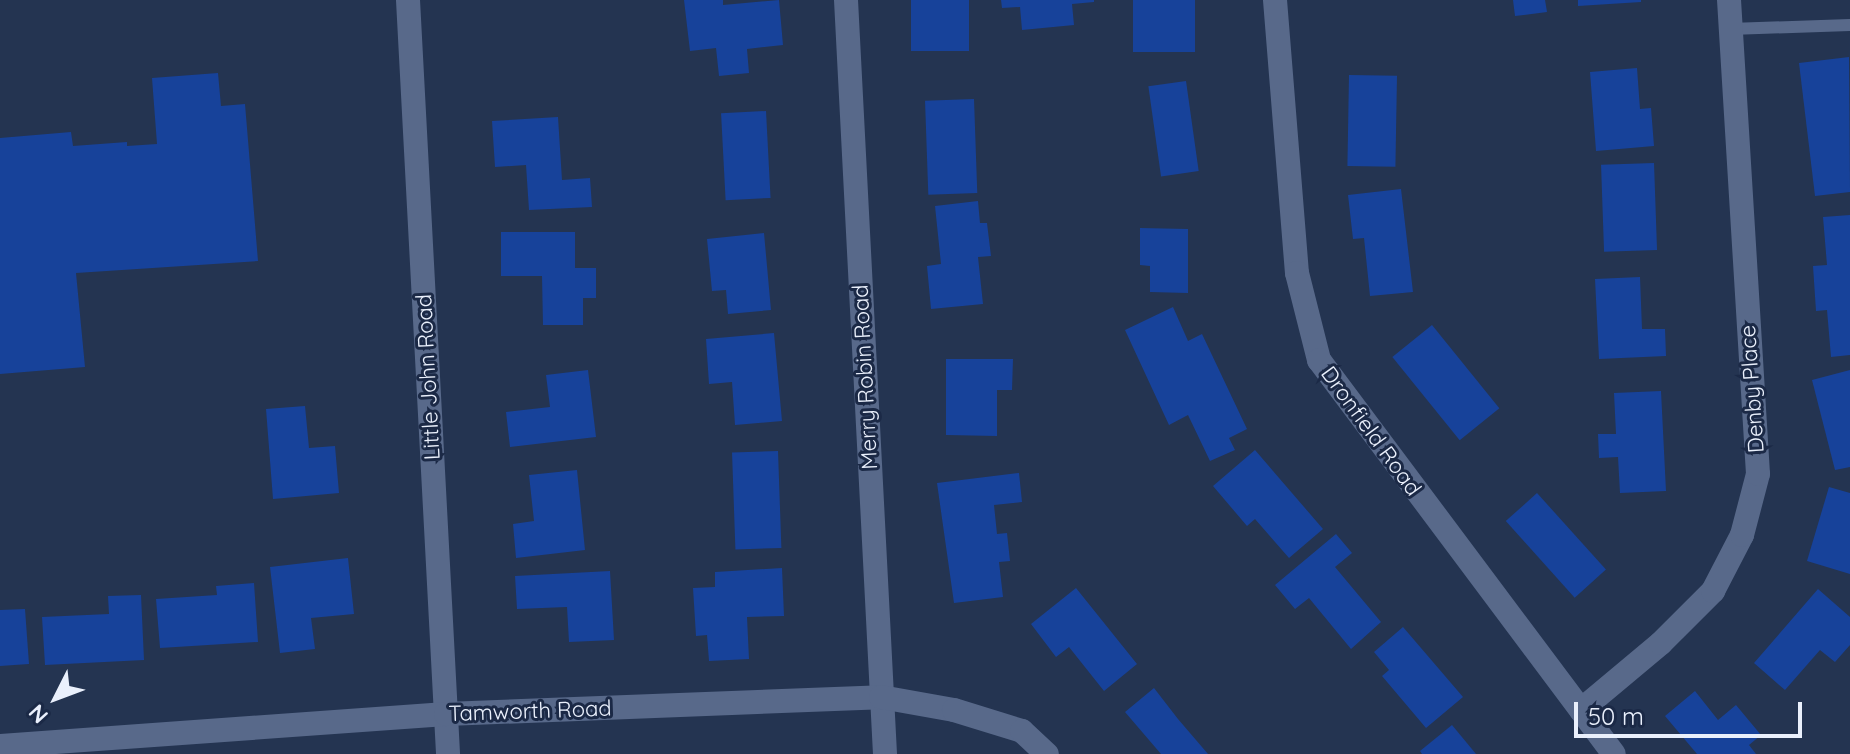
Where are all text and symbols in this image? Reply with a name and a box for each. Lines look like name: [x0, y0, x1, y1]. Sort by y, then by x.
street label: Merry Robin Road: [847, 284, 883, 470]
street label: Little John Road: [410, 293, 446, 461]
street label: Denby Place: [1734, 324, 1770, 454]
street label: Dronfield Road: [1315, 361, 1427, 501]
north arrow: [16, 658, 96, 738]
scale bar: [1578, 686, 1806, 736]
street label: Tamworth Road: [448, 695, 612, 727]
text: N: [22, 699, 54, 729]
text: 50 m: [1588, 701, 1644, 731]

